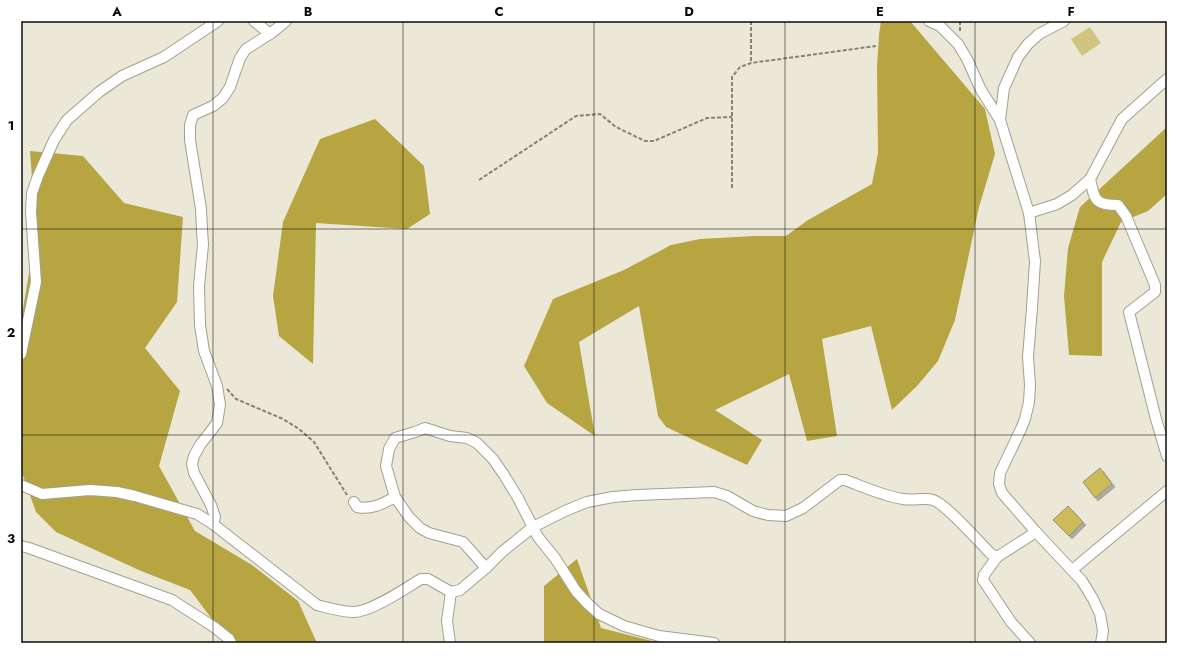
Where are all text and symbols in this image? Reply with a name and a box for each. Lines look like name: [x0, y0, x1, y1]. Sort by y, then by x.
text: A: [111, 2, 122, 21]
text: B: [304, 2, 313, 21]
text: C: [494, 2, 504, 21]
text: D: [684, 2, 694, 21]
text: E: [876, 2, 884, 21]
text: F: [1067, 2, 1075, 21]
text: 1: [8, 116, 14, 135]
text: 2: [7, 323, 15, 342]
text: 3: [7, 529, 15, 548]

